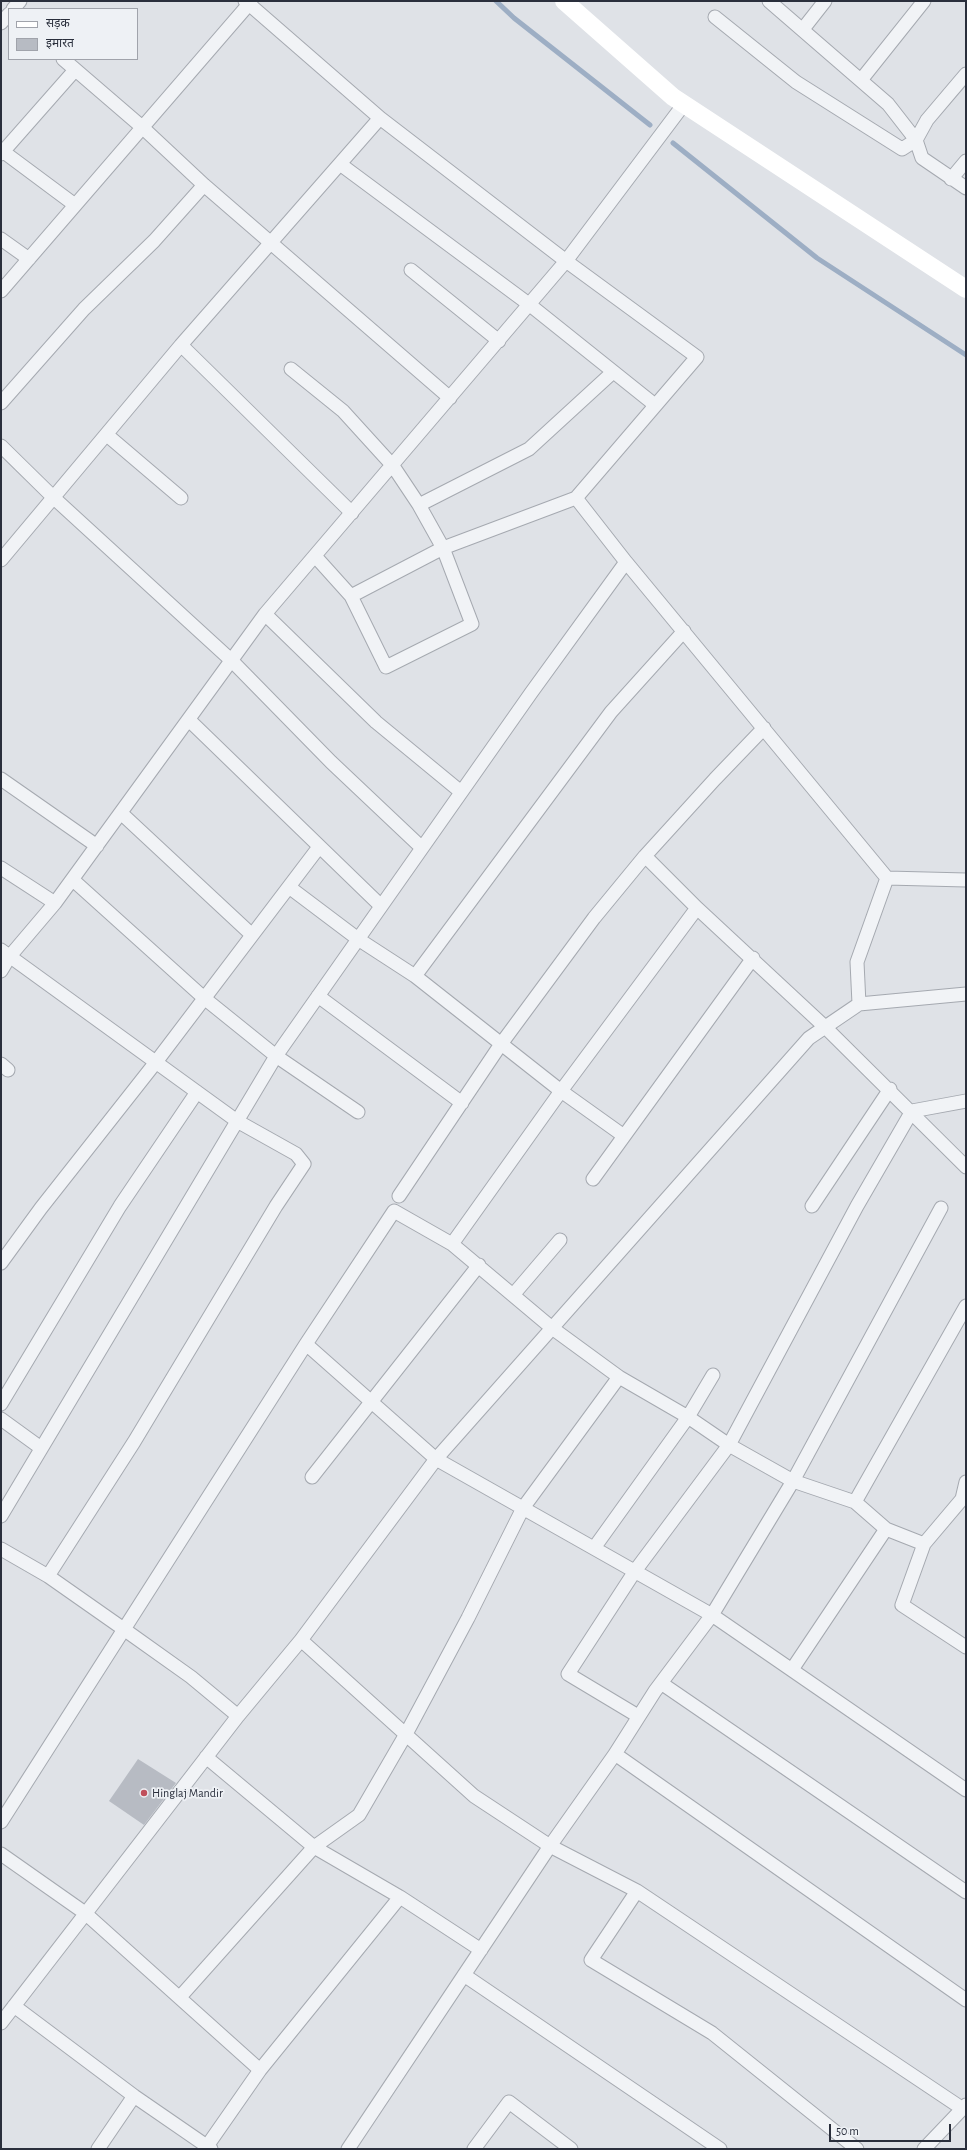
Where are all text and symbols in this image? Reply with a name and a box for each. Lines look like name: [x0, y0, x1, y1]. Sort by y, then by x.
legend: [8, 8, 138, 60]
text: सड़क: [46, 17, 70, 29]
text: इमारत: [46, 37, 74, 49]
place label: Hinglaj Mandir: [152, 1786, 223, 1800]
marker: Hinglaj Mandir: [139, 1788, 149, 1798]
scale bar: [831, 2116, 953, 2142]
text: 50 m: [836, 2125, 859, 2137]

